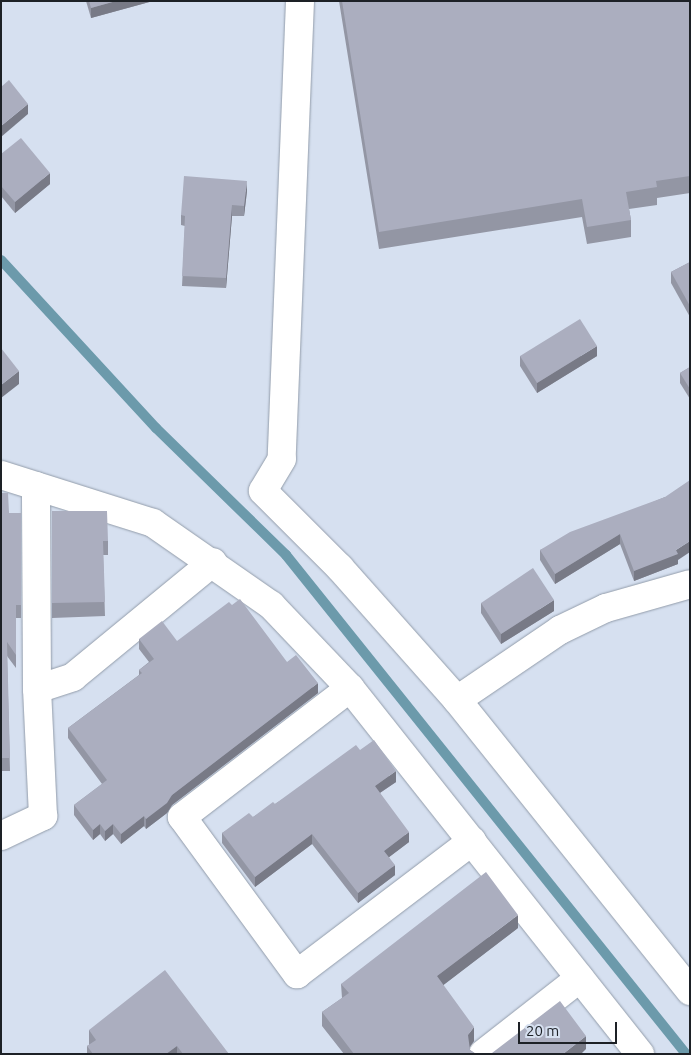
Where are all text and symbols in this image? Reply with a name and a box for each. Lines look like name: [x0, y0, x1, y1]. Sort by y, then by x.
scale bar: [521, 1012, 620, 1044]
text: 20 m: [526, 1022, 559, 1039]

